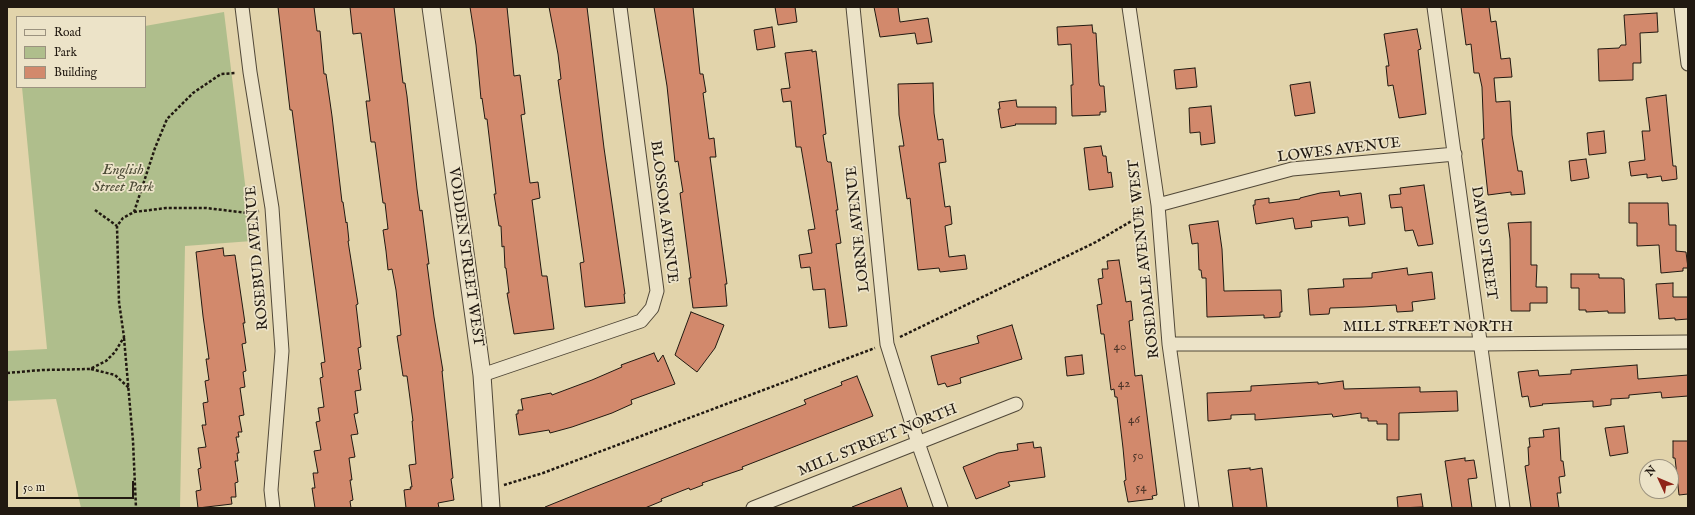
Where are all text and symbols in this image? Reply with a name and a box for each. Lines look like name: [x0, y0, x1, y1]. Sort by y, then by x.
legend: [16, 16, 146, 88]
text: Road: [54, 25, 81, 40]
text: Park: [54, 45, 77, 60]
text: Building: [54, 65, 97, 80]
street label: LOWES AVENUE: [1276, 134, 1402, 168]
street label: BLOSSOM AVENUE: [645, 140, 681, 284]
street label: ROSEDALE AVENUE WEST: [1126, 159, 1164, 359]
park label: English Street Park: [92, 162, 154, 197]
street label: LORNE AVENUE: [843, 165, 875, 293]
street label: VODDEN STREET WEST: [444, 166, 486, 348]
street label: ROSEBUD AVENUE: [243, 185, 273, 331]
street label: DAVID STREET: [1466, 185, 1500, 301]
street label: MILL STREET NORTH: [1343, 319, 1513, 337]
house number: 40: [1114, 339, 1126, 355]
house number: 42: [1118, 376, 1130, 392]
street label: MILL STREET NORTH: [796, 401, 960, 481]
house number: 46: [1128, 412, 1140, 428]
house number: 50: [1132, 448, 1144, 464]
north arrow: [1639, 459, 1679, 499]
text: N: [1643, 463, 1659, 480]
scale bar: [18, 473, 136, 499]
text: 50 m: [23, 480, 45, 495]
house number: 54: [1135, 480, 1147, 496]

